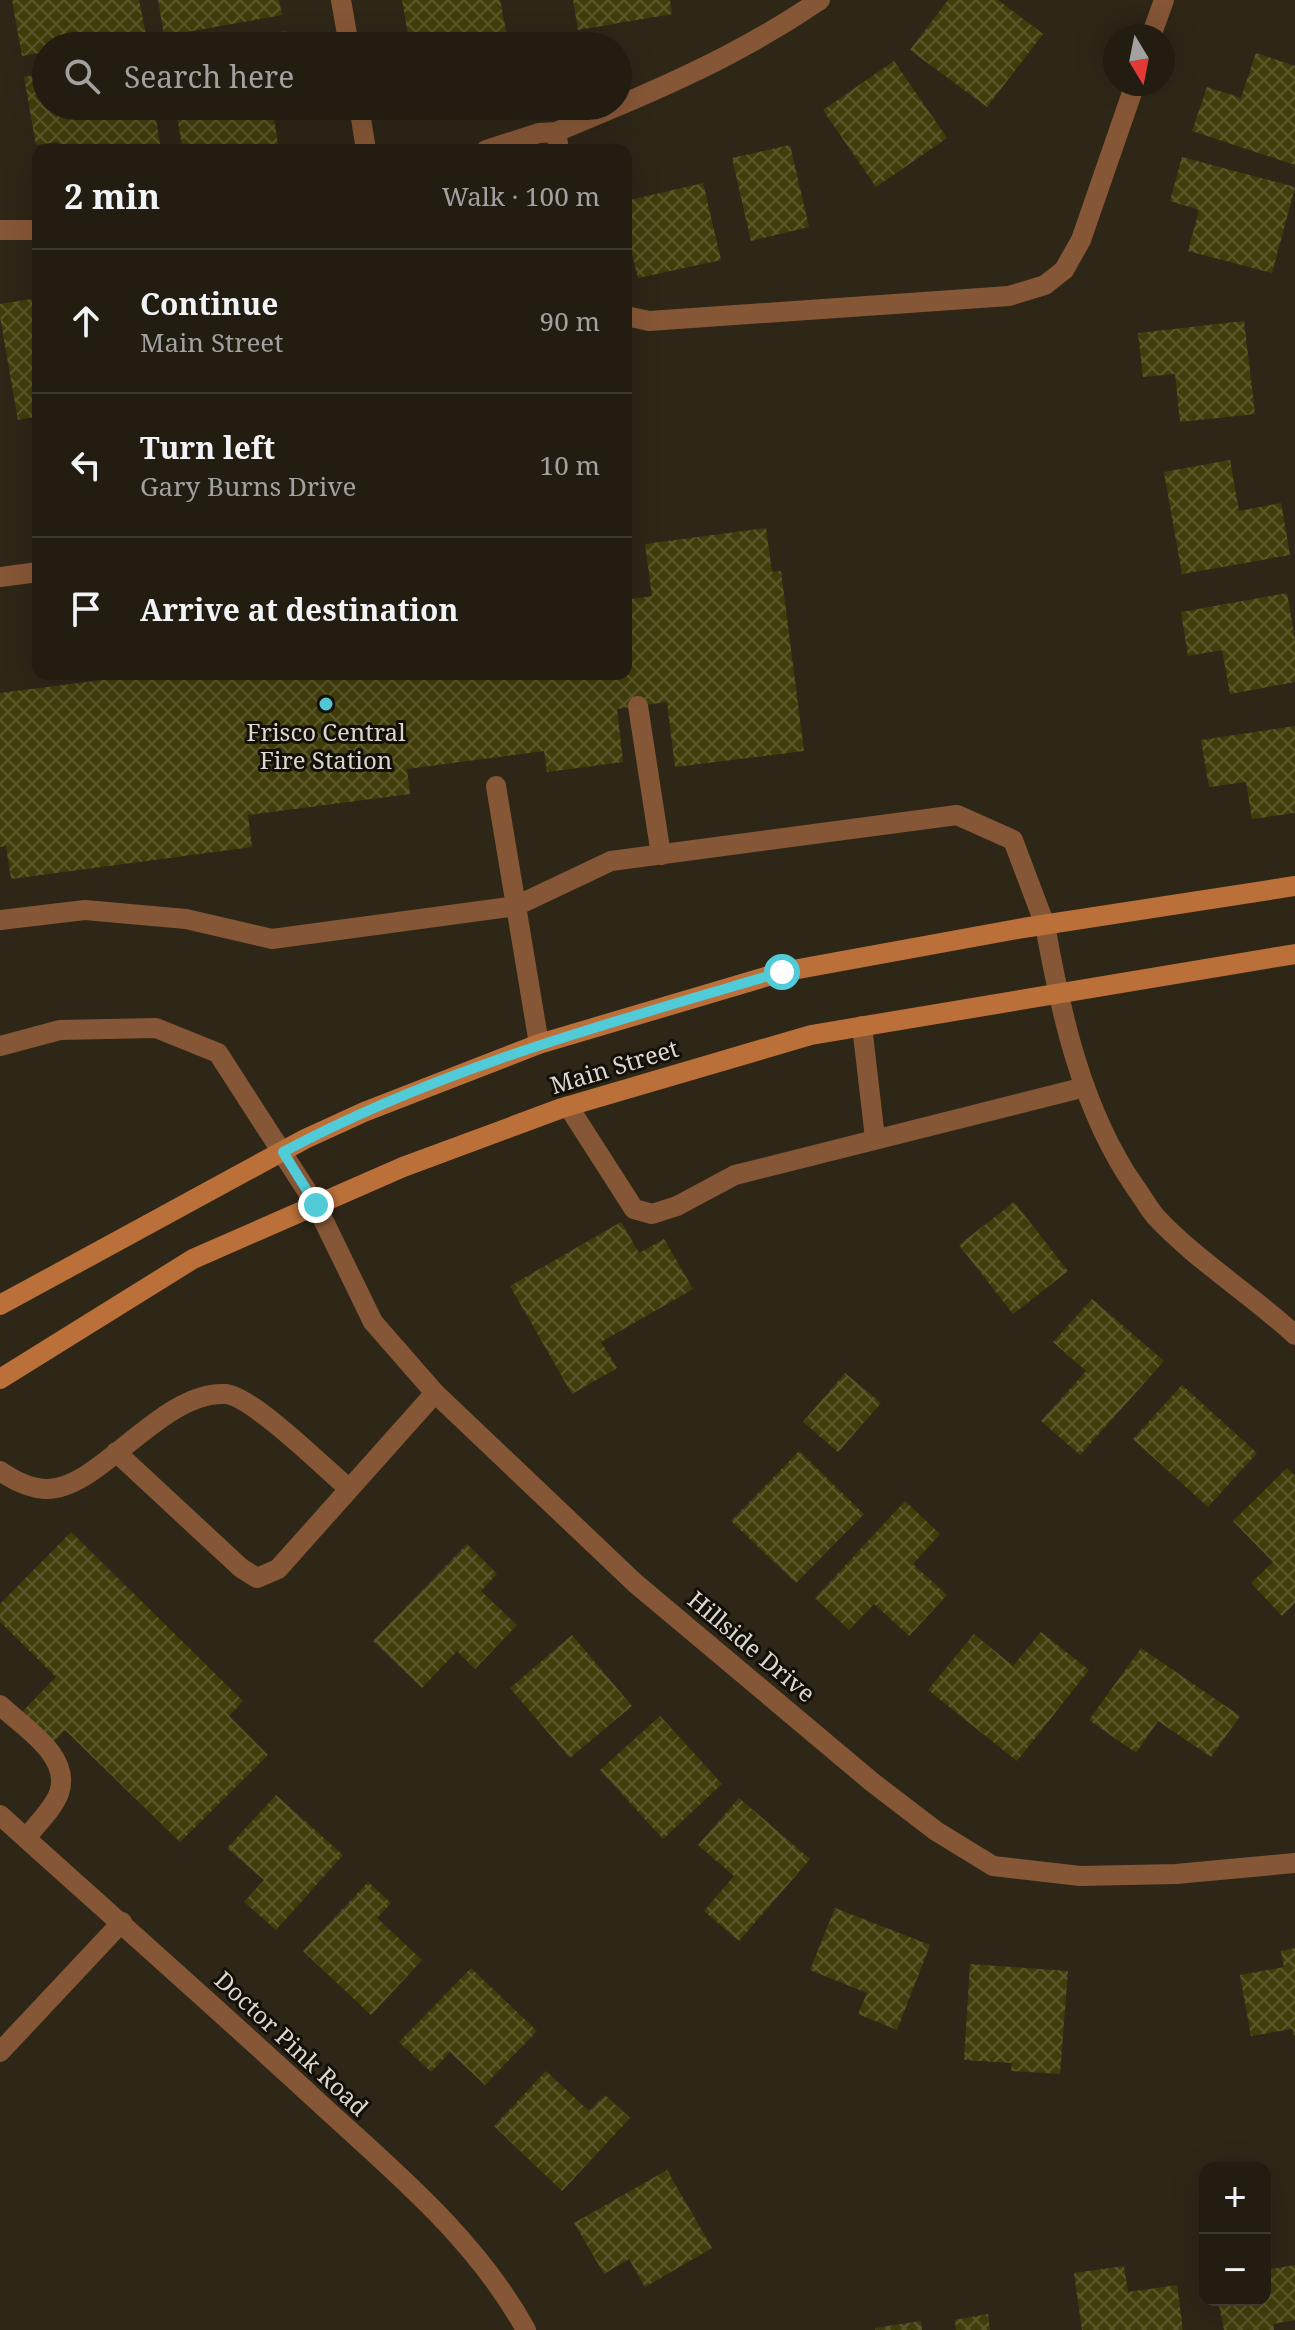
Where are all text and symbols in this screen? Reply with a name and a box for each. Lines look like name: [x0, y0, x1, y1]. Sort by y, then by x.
north arrow: [1103, 24, 1175, 96]
search box: [32, 32, 632, 120]
icon: search: [60, 54, 104, 98]
text: Search here: [124, 56, 294, 97]
text: 2 min: [64, 173, 160, 219]
text: Walk · 100 m: [442, 178, 600, 214]
text: Continue: [140, 283, 278, 324]
icon: ahead: [64, 299, 108, 343]
text: 90 m: [540, 303, 600, 339]
text: Main Street: [140, 324, 283, 360]
text: Turn left: [140, 427, 275, 468]
icon: left: [64, 443, 108, 487]
text: 10 m: [540, 447, 600, 483]
text: Gary Burns Drive: [140, 468, 356, 504]
icon: arrive: [64, 587, 108, 631]
text: Arrive at destination: [140, 589, 459, 630]
marker: Frisco Central Fire Station: [317, 695, 335, 713]
place label: Frisco Central Fire Station: [246, 715, 406, 776]
route start: [764, 954, 800, 990]
street label: Main Street: [546, 1031, 682, 1101]
route end: [298, 1187, 334, 1223]
street label: Hillside Drive: [681, 1583, 823, 1709]
street label: Doctor Pink Road: [208, 1963, 376, 2123]
map controls: [1199, 2162, 1271, 2306]
button: +: [1199, 2162, 1271, 2234]
button: −: [1199, 2234, 1271, 2306]

